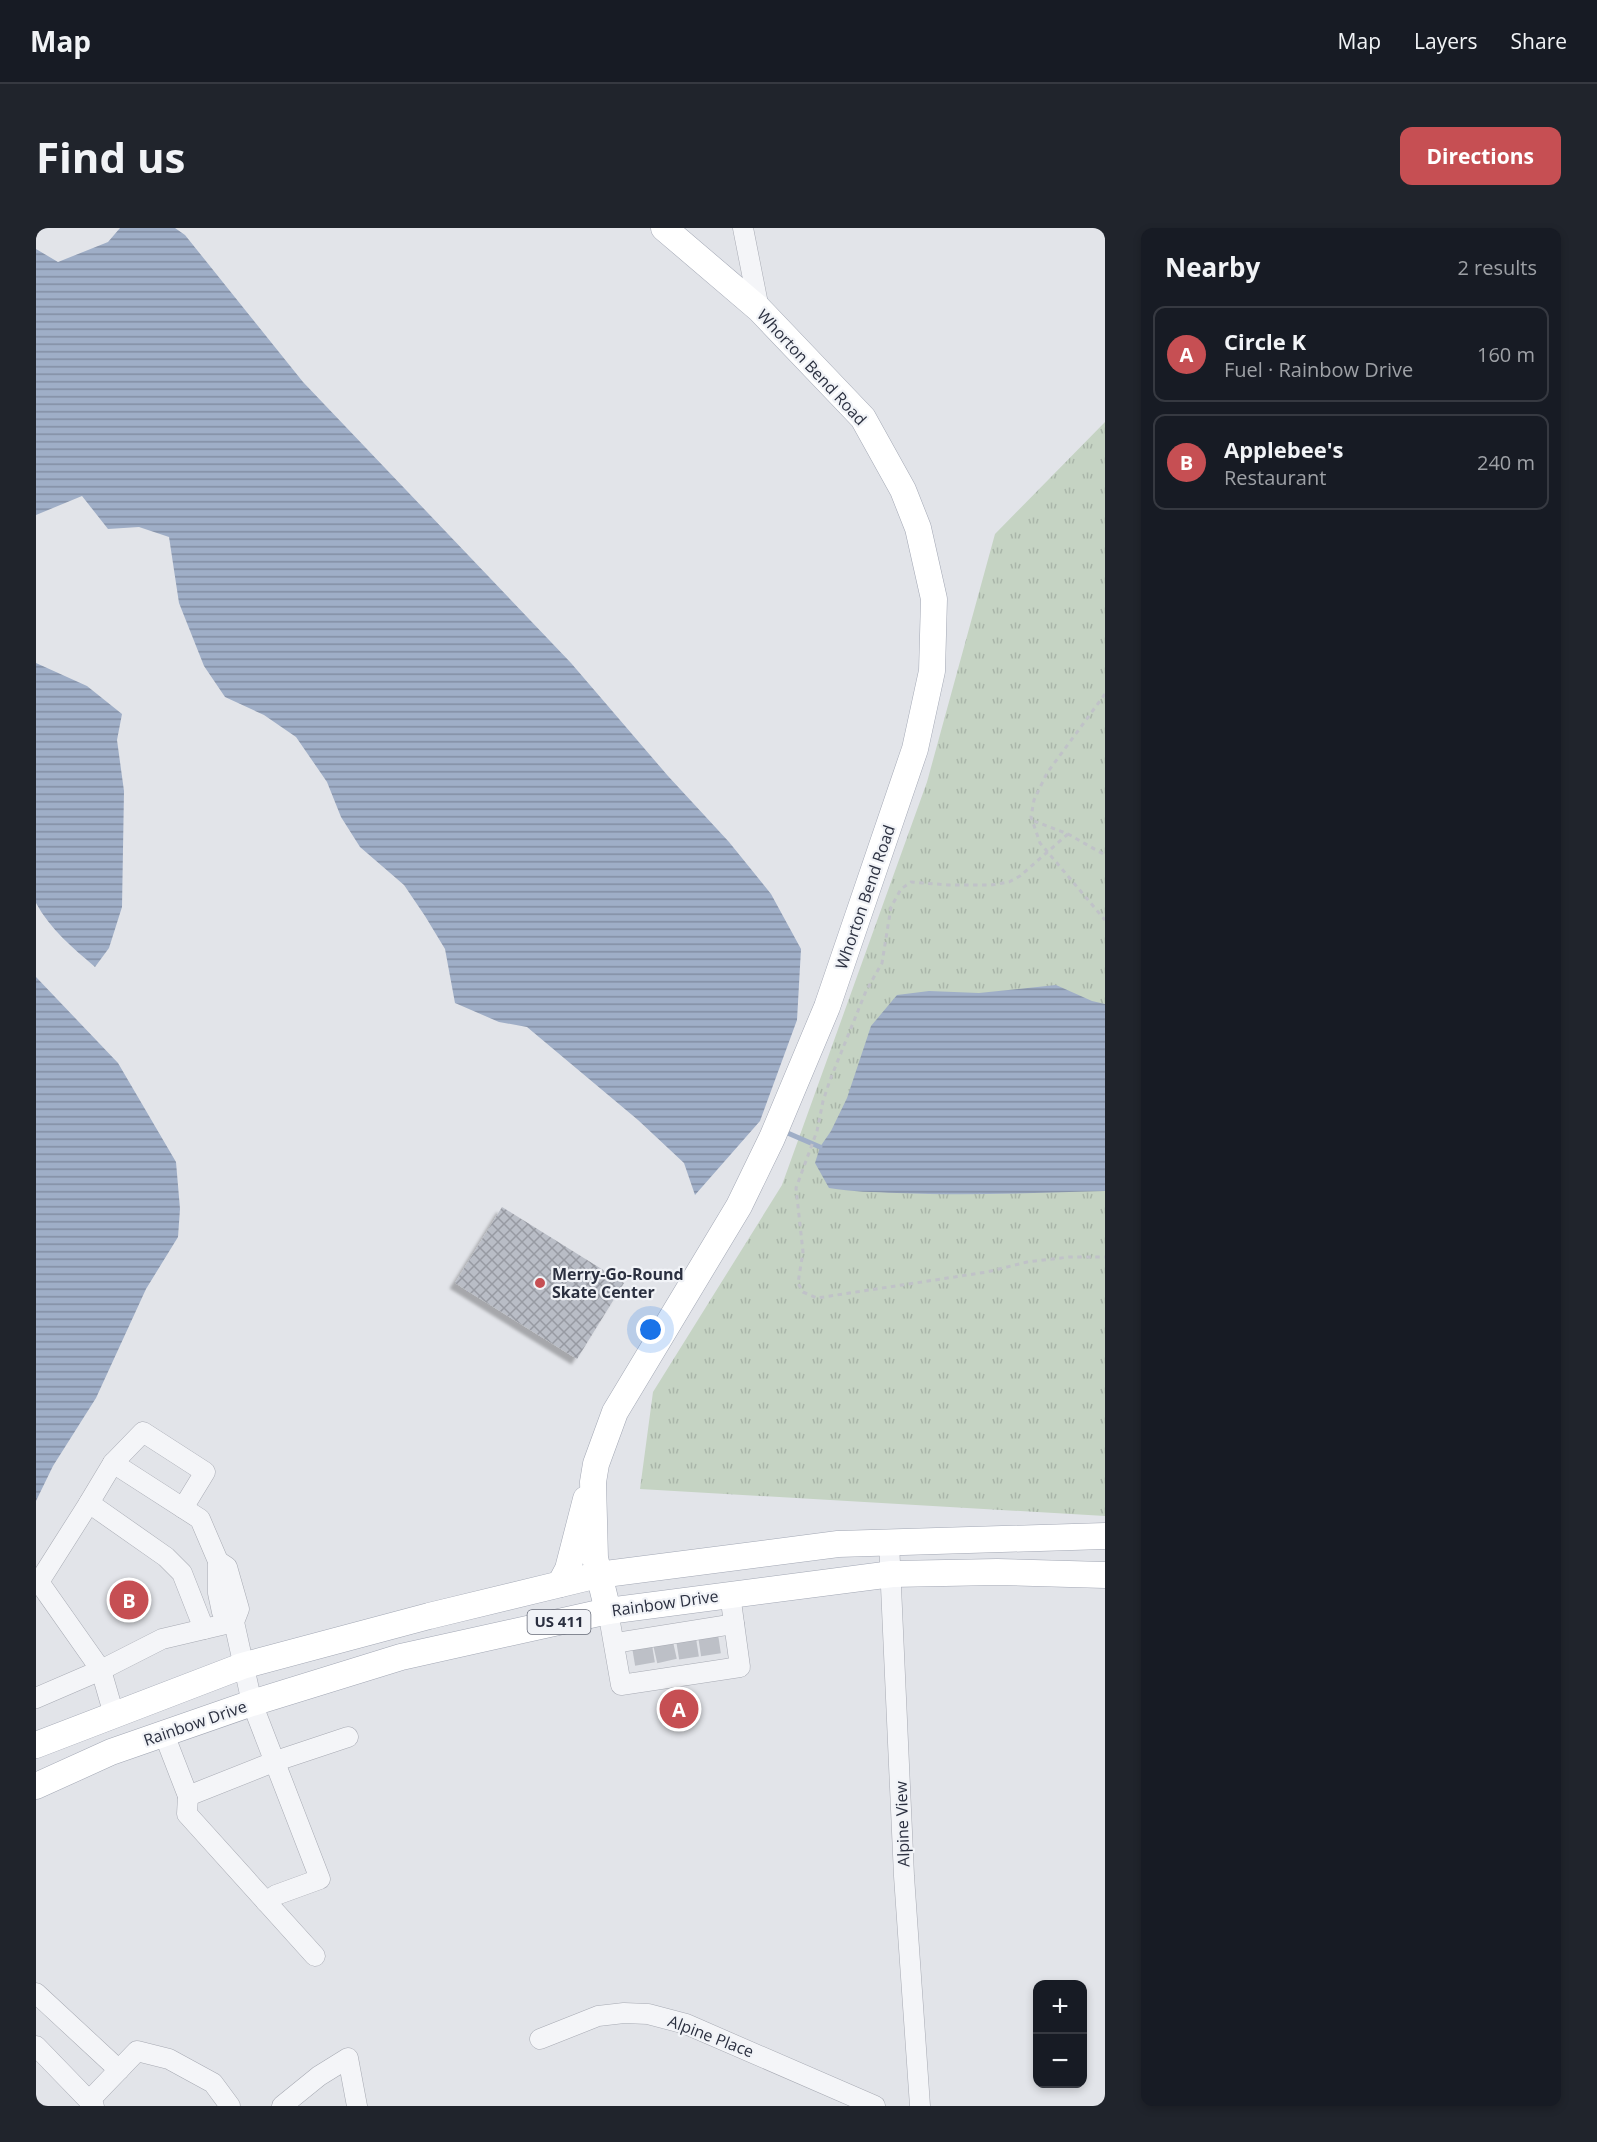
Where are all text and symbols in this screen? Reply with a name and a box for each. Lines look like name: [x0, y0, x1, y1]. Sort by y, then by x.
text: Map: [30, 22, 91, 60]
text: Map: [1338, 27, 1381, 55]
text: Layers: [1414, 27, 1478, 55]
text: Share: [1511, 27, 1567, 55]
button: Directions: [1400, 127, 1561, 185]
text: Find us: [36, 128, 185, 185]
text: Nearby: [1165, 249, 1260, 285]
text: 2 results: [1457, 254, 1537, 281]
street label: Whorton Bend Road: [752, 304, 872, 430]
text: Circle K: [1224, 326, 1306, 356]
text: A: [1180, 341, 1193, 368]
text: 160 m: [1477, 341, 1535, 368]
text: Fuel · Rainbow Drive: [1224, 356, 1413, 383]
text: Applebee's: [1224, 434, 1343, 464]
text: B: [1180, 449, 1193, 476]
text: 240 m: [1477, 449, 1535, 476]
text: Restaurant: [1224, 464, 1326, 491]
street label: Whorton Bend Road: [830, 822, 900, 972]
place label: Merry-Go-Round Skate Center: [552, 1263, 684, 1303]
marker: Merry-Go-Round Skate Center: [533, 1276, 547, 1290]
your location: [636, 1315, 665, 1344]
pin: B: [110, 1578, 148, 1622]
street label: Rainbow Drive: [610, 1585, 720, 1621]
road number: US 411: [528, 1610, 590, 1634]
pin: A: [660, 1686, 698, 1732]
street label: Rainbow Drive: [140, 1695, 250, 1751]
street label: Alpine View: [889, 1780, 914, 1867]
map controls: [1033, 1980, 1087, 2088]
button: +: [1033, 1980, 1087, 2034]
street label: Alpine Place: [665, 2010, 757, 2062]
button: −: [1033, 2034, 1087, 2088]

